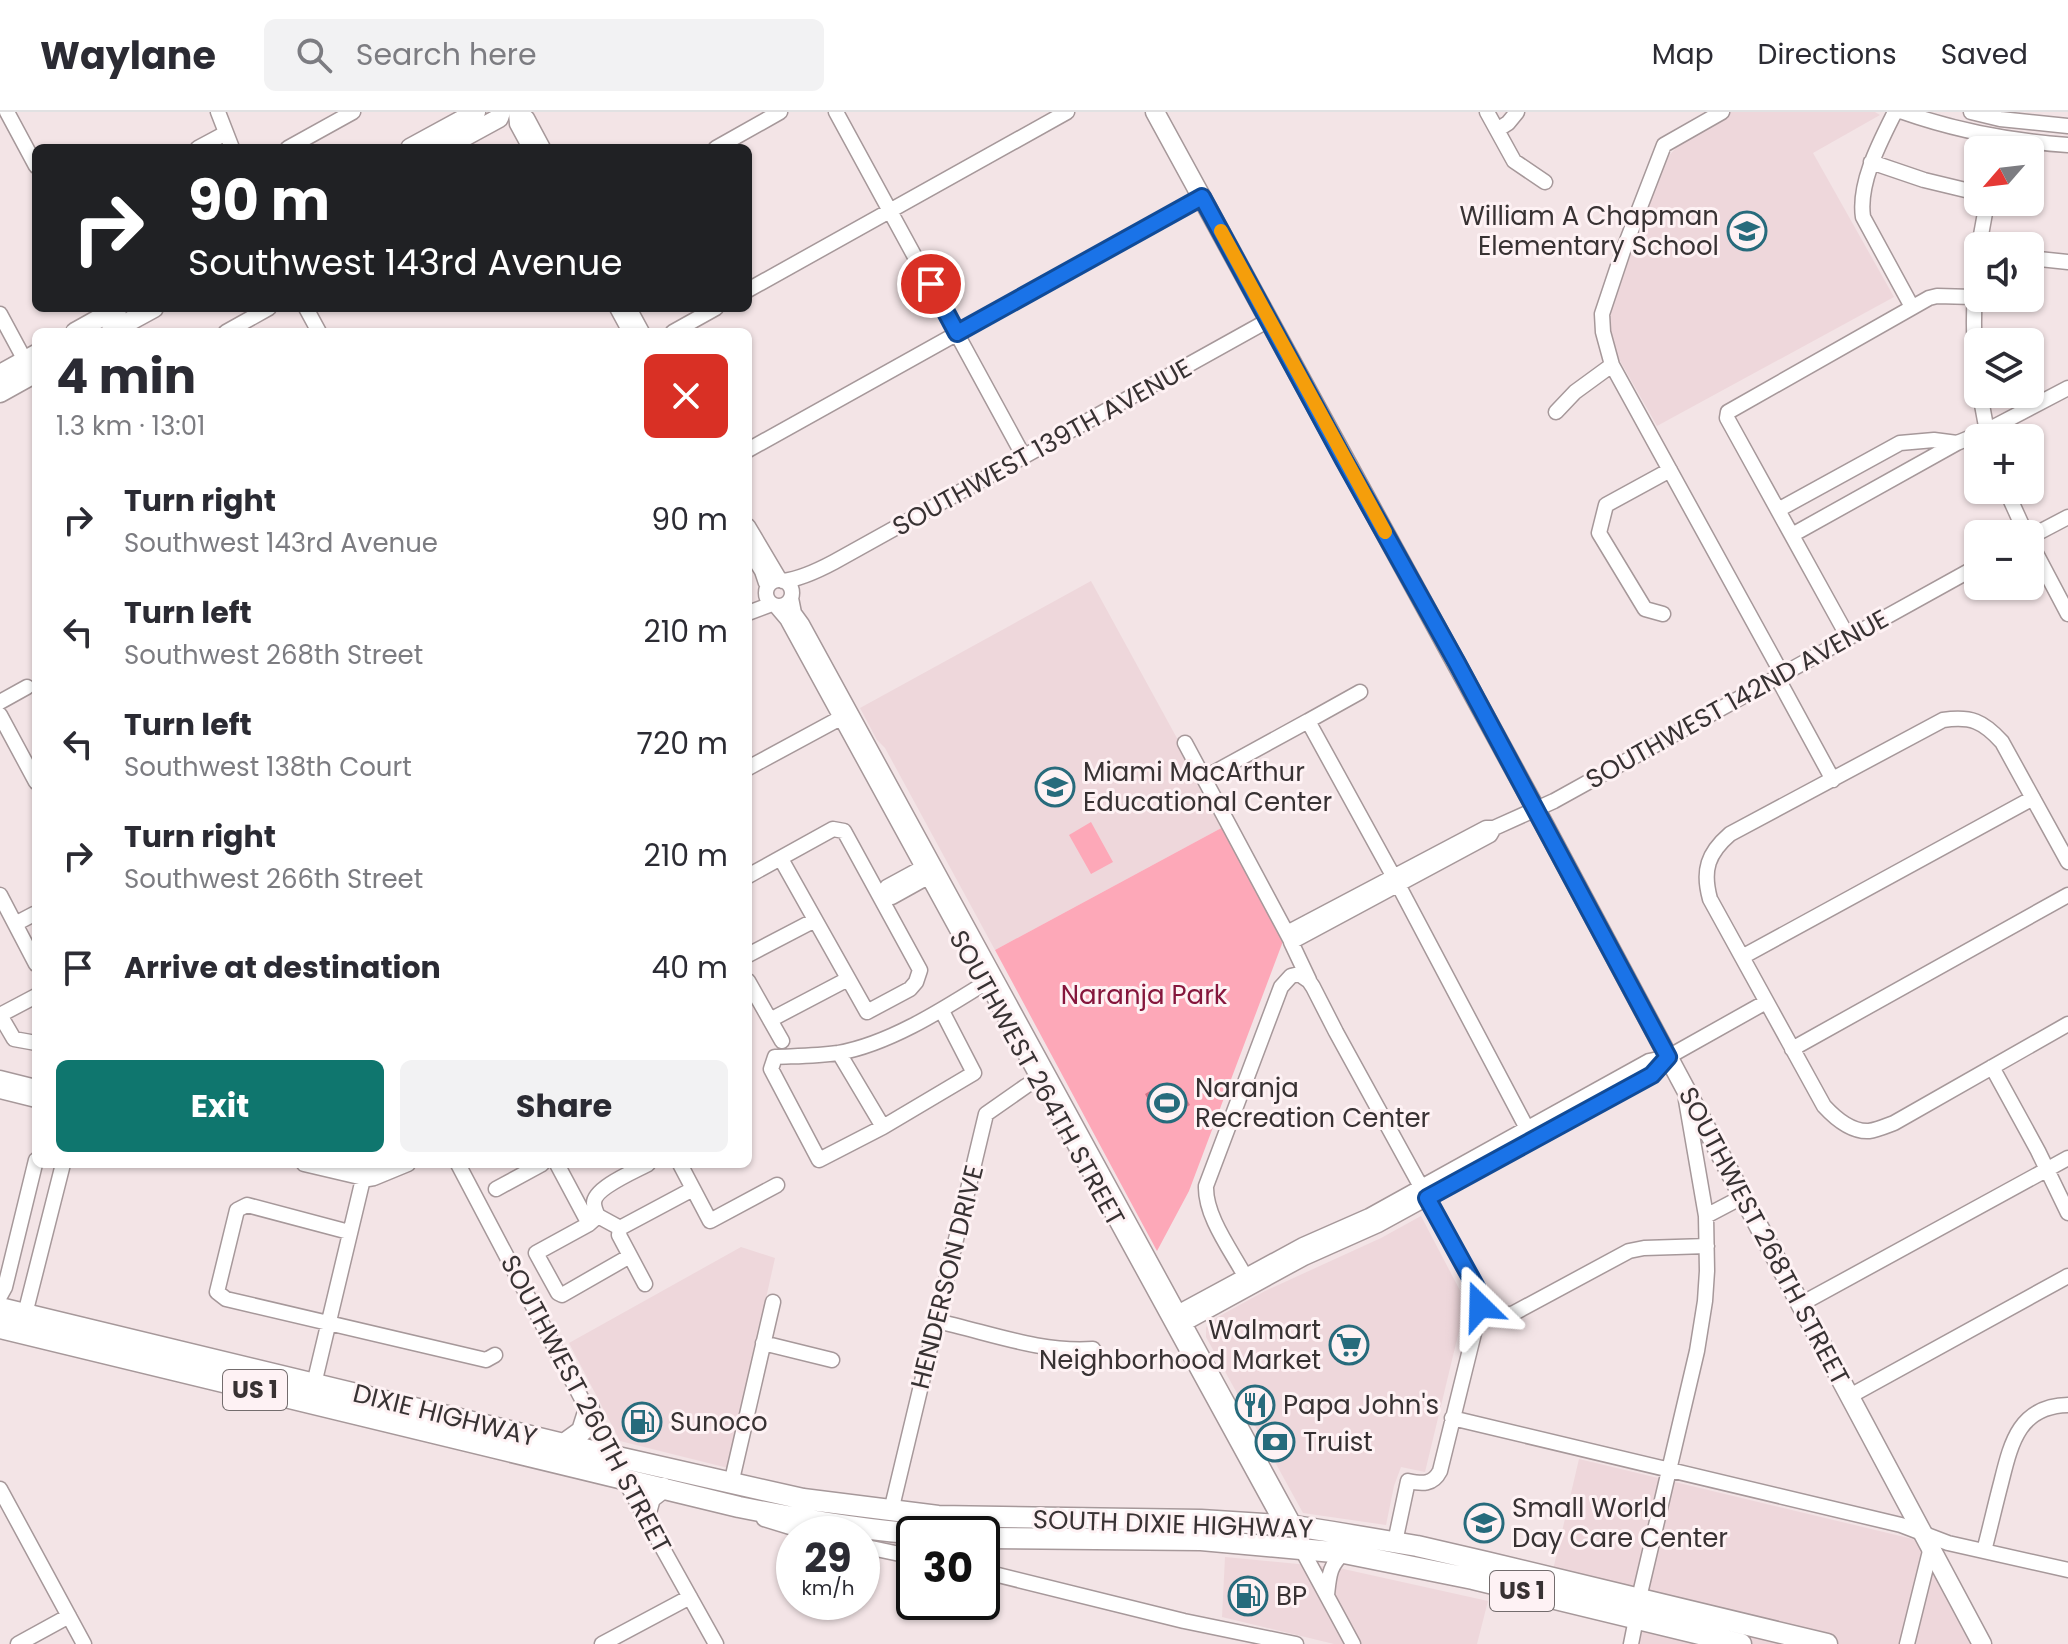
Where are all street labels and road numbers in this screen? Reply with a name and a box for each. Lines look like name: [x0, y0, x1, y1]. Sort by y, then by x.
street label: SOUTHWEST 139TH AVENUE: [886, 350, 1198, 544]
street label: SOUTHWEST 142ND AVENUE: [1579, 601, 1895, 797]
street label: SOUTHWEST 264TH STREET: [941, 924, 1133, 1232]
street label: SOUTHWEST 268TH STREET: [1670, 1081, 1858, 1391]
street label: HENDERSON DRIVE: [902, 1161, 992, 1393]
street label: SOUTHWEST 260TH STREET: [492, 1249, 680, 1559]
road number: US 1: [223, 1370, 287, 1410]
street label: DIXIE HIGHWAY: [349, 1375, 541, 1455]
street label: SOUTH DIXIE HIGHWAY: [1032, 1501, 1314, 1547]
road number: US 1: [1490, 1571, 1554, 1611]

